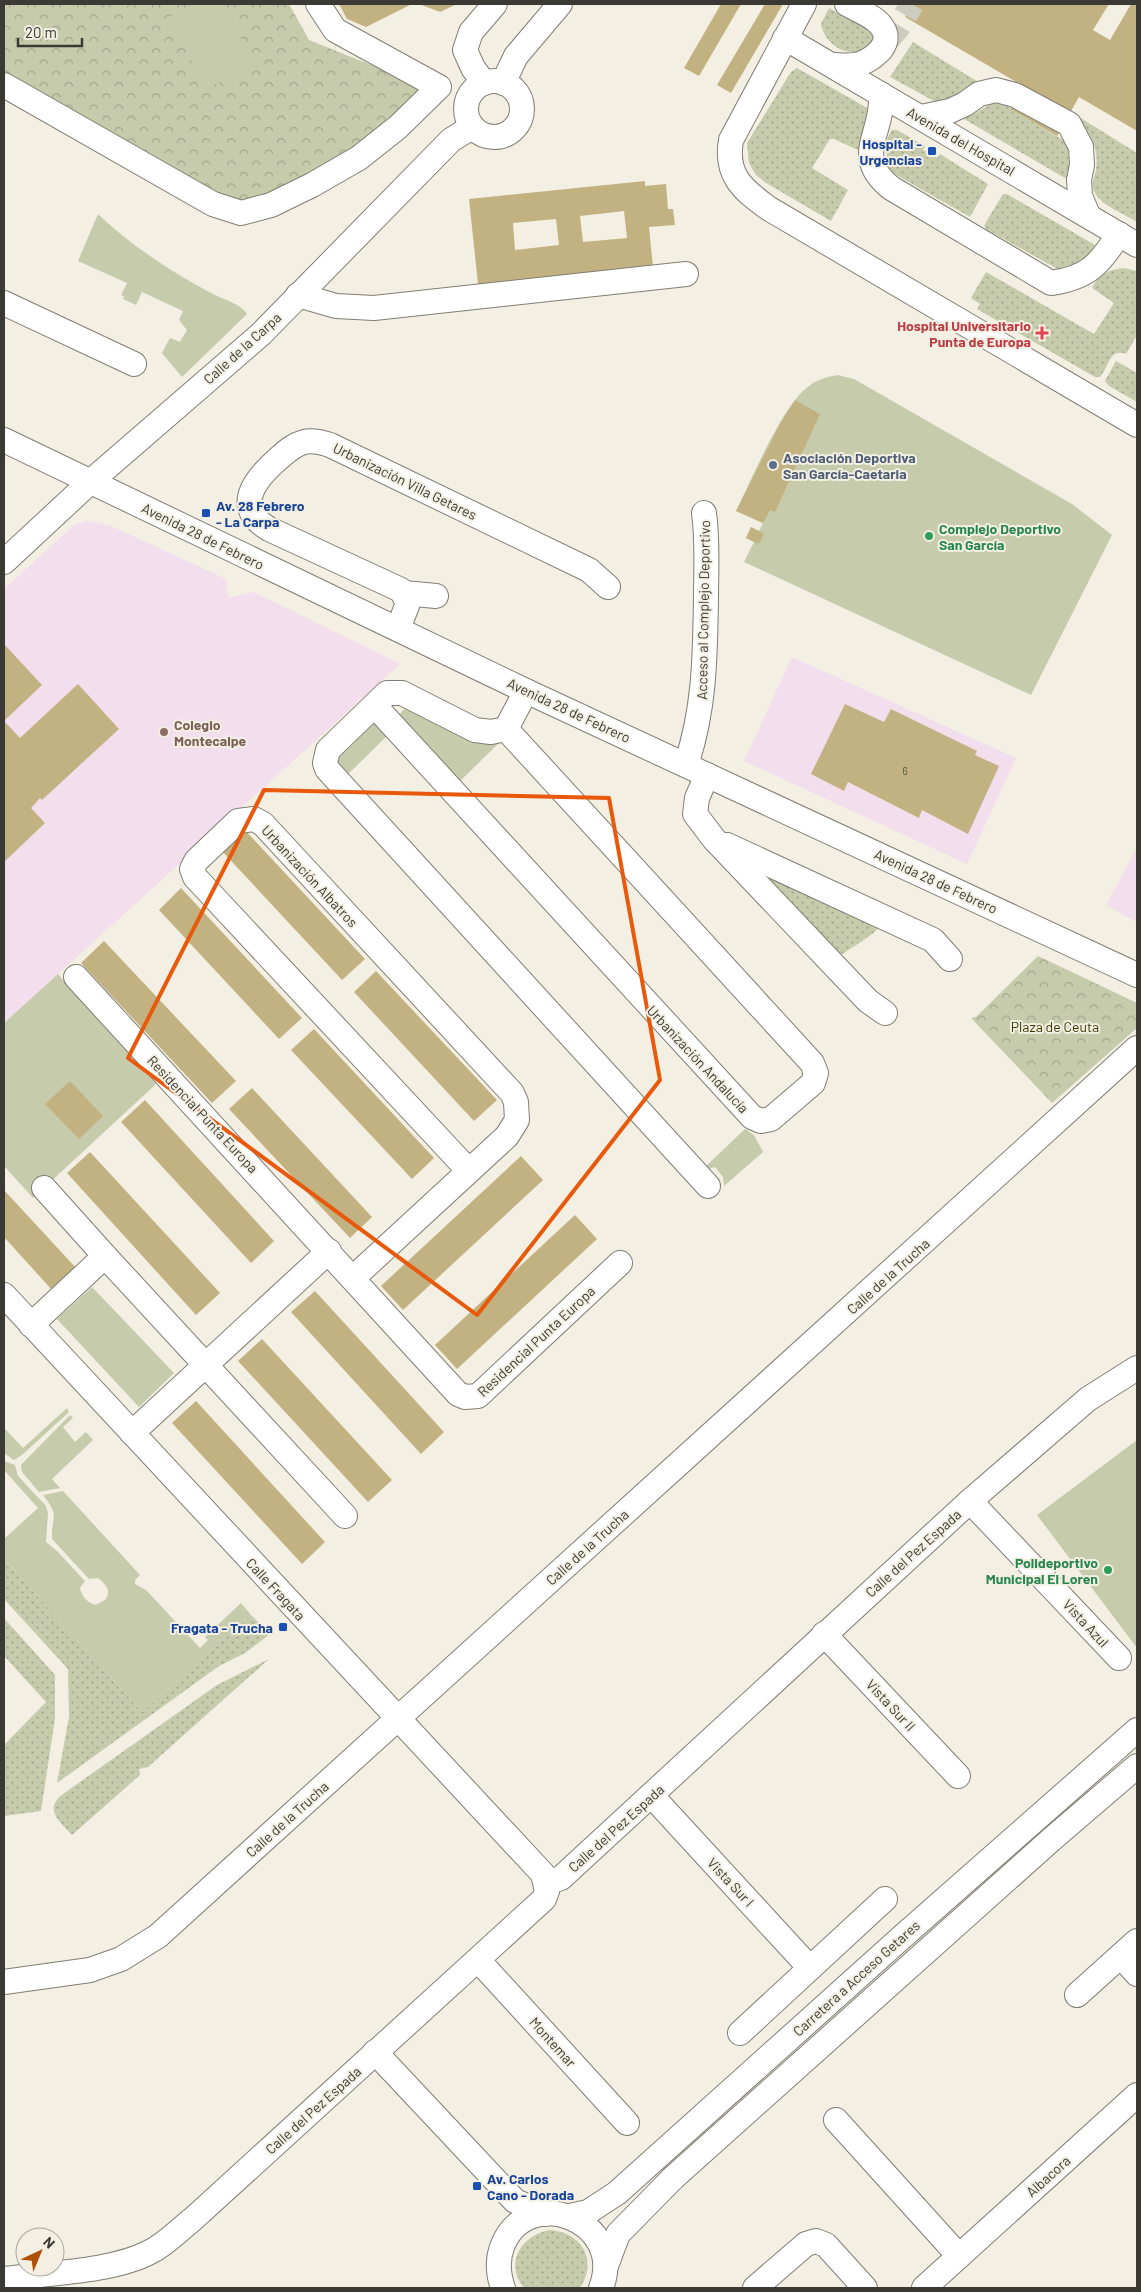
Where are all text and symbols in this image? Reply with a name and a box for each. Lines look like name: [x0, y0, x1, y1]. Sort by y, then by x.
scale bar: [18, 15, 81, 47]
text: 20 m: [25, 23, 57, 41]
street label: Avenida del Hospital: [904, 103, 1018, 179]
place label: Hospital - Urgencias: [860, 135, 922, 168]
marker: Hospital - Urgencias: [926, 145, 938, 157]
street label: Calle de la Carpa: [200, 309, 284, 387]
place label: Hospital Universitario Punta de Europa: [897, 317, 1031, 350]
marker: Hospital Universitario Punta de Europa: [1035, 326, 1049, 340]
street label: Urbanización Villa Getares: [330, 439, 480, 523]
place label: Asociación Deportiva San García-Caetaria: [783, 449, 916, 482]
marker: Asociación Deportiva San García-Caetaria: [767, 459, 779, 471]
place label: Av. 28 Febrero - La Carpa: [216, 497, 305, 530]
street label: Avenida 28 de Febrero: [139, 499, 267, 573]
marker: Av. 28 Febrero - La Carpa: [200, 507, 212, 519]
street label: Acceso al Complejo Deportivo: [693, 520, 713, 700]
place label: Complejo Deportivo San García: [939, 520, 1061, 553]
marker: Complejo Deportivo San García: [923, 530, 935, 542]
street label: Avenida 28 de Febrero: [505, 674, 633, 746]
place label: Colegio Montecalpe: [174, 716, 247, 749]
marker: Colegio Montecalpe: [158, 726, 170, 738]
house number: 6: [902, 764, 908, 777]
street label: Urbanización Albatros: [258, 822, 362, 931]
street label: Avenida 28 de Febrero: [872, 845, 1000, 917]
street label: Urbanización Andalucía: [644, 1002, 752, 1116]
park label: Plaza de Ceuta: [1011, 1018, 1099, 1035]
street label: Residencial Punta Europa: [144, 1052, 262, 1176]
street label: Calle de la Trucha: [843, 1235, 933, 1317]
street label: Residencial Punta Europa: [474, 1282, 598, 1400]
street label: Calle de la Trucha: [542, 1506, 632, 1588]
street label: Calle del Pez Espada: [862, 1506, 964, 1600]
street label: Calle Fragata: [243, 1554, 309, 1624]
place label: Polideportivo Municipal El Loren: [986, 1554, 1098, 1587]
marker: Polideportivo Municipal El Loren: [1102, 1564, 1114, 1576]
street label: Vista Azul: [1060, 1596, 1112, 1650]
place label: Fragata - Trucha: [171, 1619, 273, 1636]
marker: Fragata - Trucha: [277, 1621, 289, 1633]
street label: Vista Sur II: [863, 1676, 919, 1734]
street label: Calle de la Trucha: [242, 1778, 332, 1860]
street label: Calle del Pez Espada: [565, 1781, 667, 1875]
street label: Vista Sur I: [704, 1854, 758, 1910]
street label: Carretera a Acceso Getares: [789, 1916, 923, 2039]
street label: Montemar: [526, 2014, 580, 2070]
street label: Calle del Pez Espada: [262, 2063, 364, 2157]
street label: Albacora: [1022, 2152, 1074, 2200]
place label: Av. Carlos Cano - Dorada: [487, 2170, 574, 2203]
marker: Av. Carlos Cano - Dorada: [471, 2180, 483, 2192]
north arrow: [15, 2227, 65, 2277]
text: N: [40, 2233, 59, 2252]

